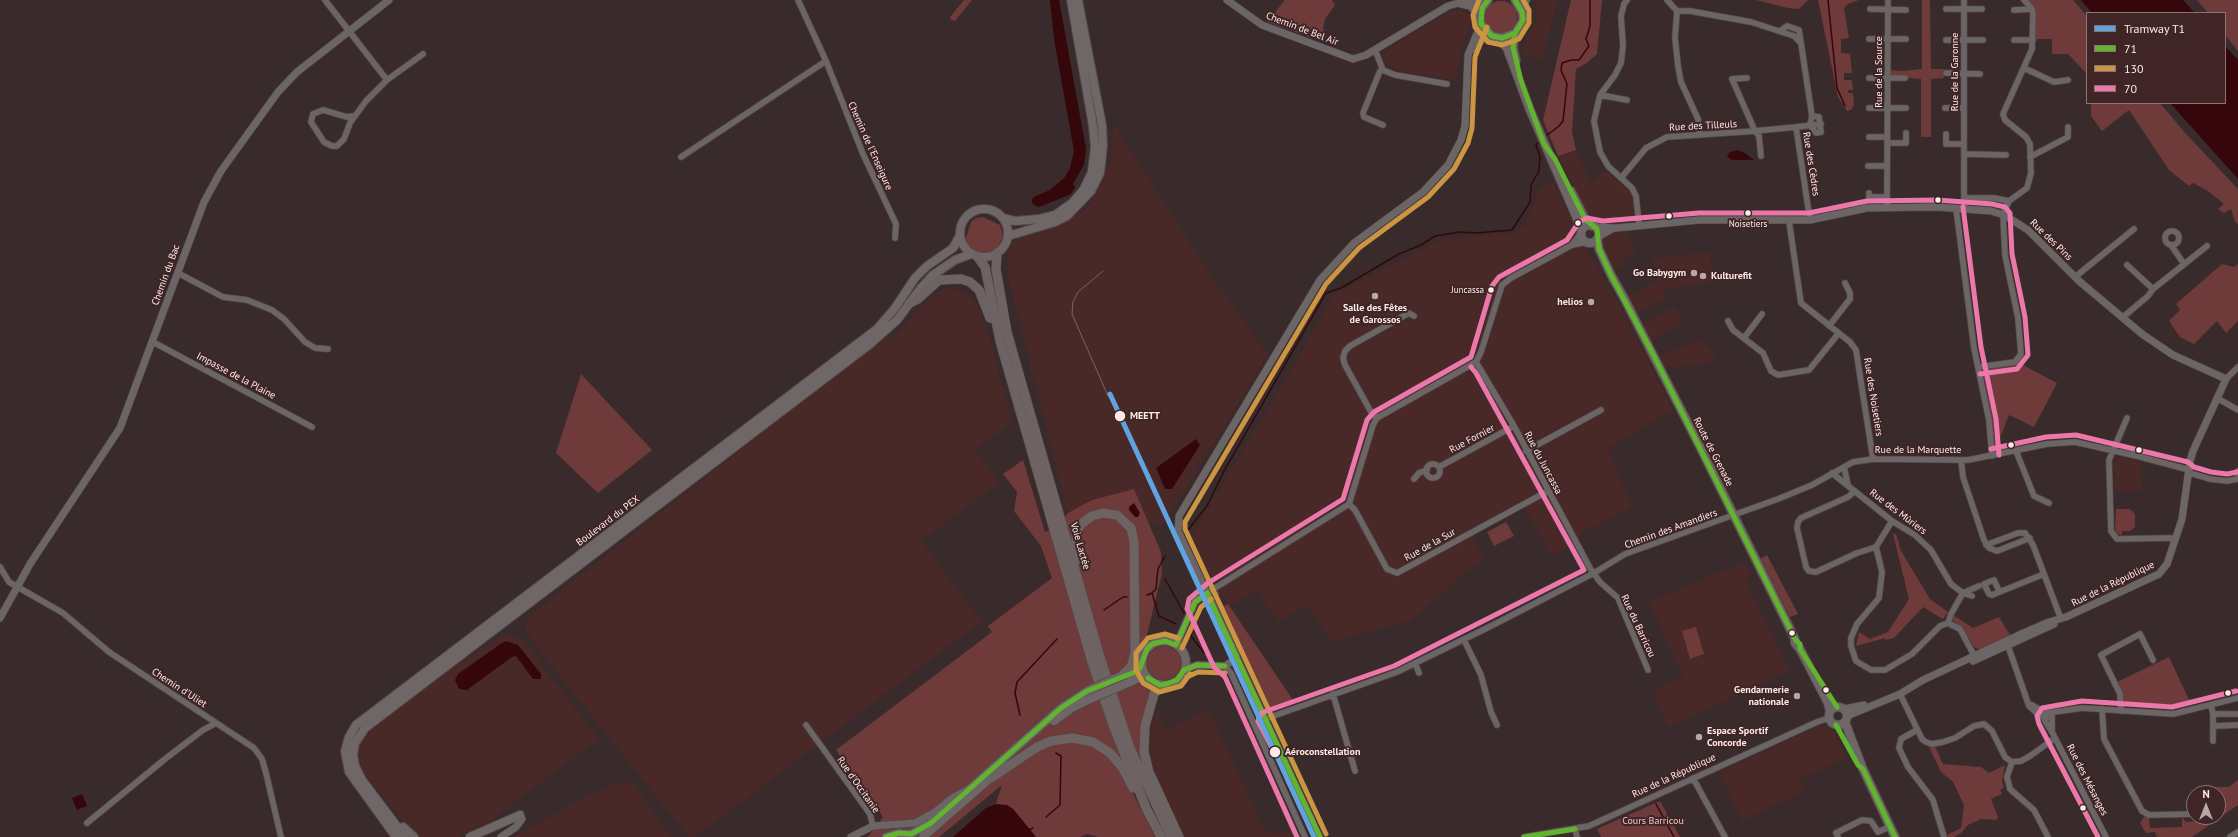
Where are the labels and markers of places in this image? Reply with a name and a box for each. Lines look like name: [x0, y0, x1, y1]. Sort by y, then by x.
unlabelled marker: [1933, 195, 1943, 205]
marker: Noisetiers: [1743, 208, 1753, 218]
unlabelled marker: [1664, 211, 1674, 221]
unlabelled marker: [1573, 218, 1583, 228]
place label: Noisetiers: [1729, 219, 1767, 229]
place label: Go Babygym: [1633, 267, 1686, 279]
marker: Go Babygym: [1689, 268, 1699, 278]
place label: Kulturefit: [1711, 270, 1752, 282]
marker: Kulturefit: [1698, 271, 1708, 281]
place label: Juncassa: [1451, 285, 1484, 295]
marker: Juncassa: [1486, 285, 1496, 295]
marker: Salle des Fêtes de Garossos: [1370, 291, 1380, 301]
place label: helios: [1557, 296, 1583, 308]
marker: helios: [1586, 297, 1596, 307]
place label: Salle des Fêtes de Garossos: [1343, 302, 1407, 326]
marker: MEETT: [1113, 409, 1127, 423]
place label: MEETT: [1130, 410, 1160, 422]
unlabelled marker: [2006, 440, 2016, 450]
unlabelled marker: [2134, 445, 2144, 455]
unlabelled marker: [1787, 628, 1797, 638]
place label: Gendarmerie nationale: [1734, 684, 1789, 708]
unlabelled marker: [1821, 685, 1831, 695]
unlabelled marker: [2223, 688, 2233, 698]
marker: Gendarmerie nationale: [1792, 691, 1802, 701]
place label: Espace Sportif Concorde: [1707, 725, 1768, 748]
marker: Espace Sportif Concorde: [1694, 732, 1704, 742]
marker: Aéroconstellation: [1268, 745, 1282, 759]
place label: Aéroconstellation: [1285, 746, 1360, 758]
unlabelled marker: [2078, 803, 2088, 813]

